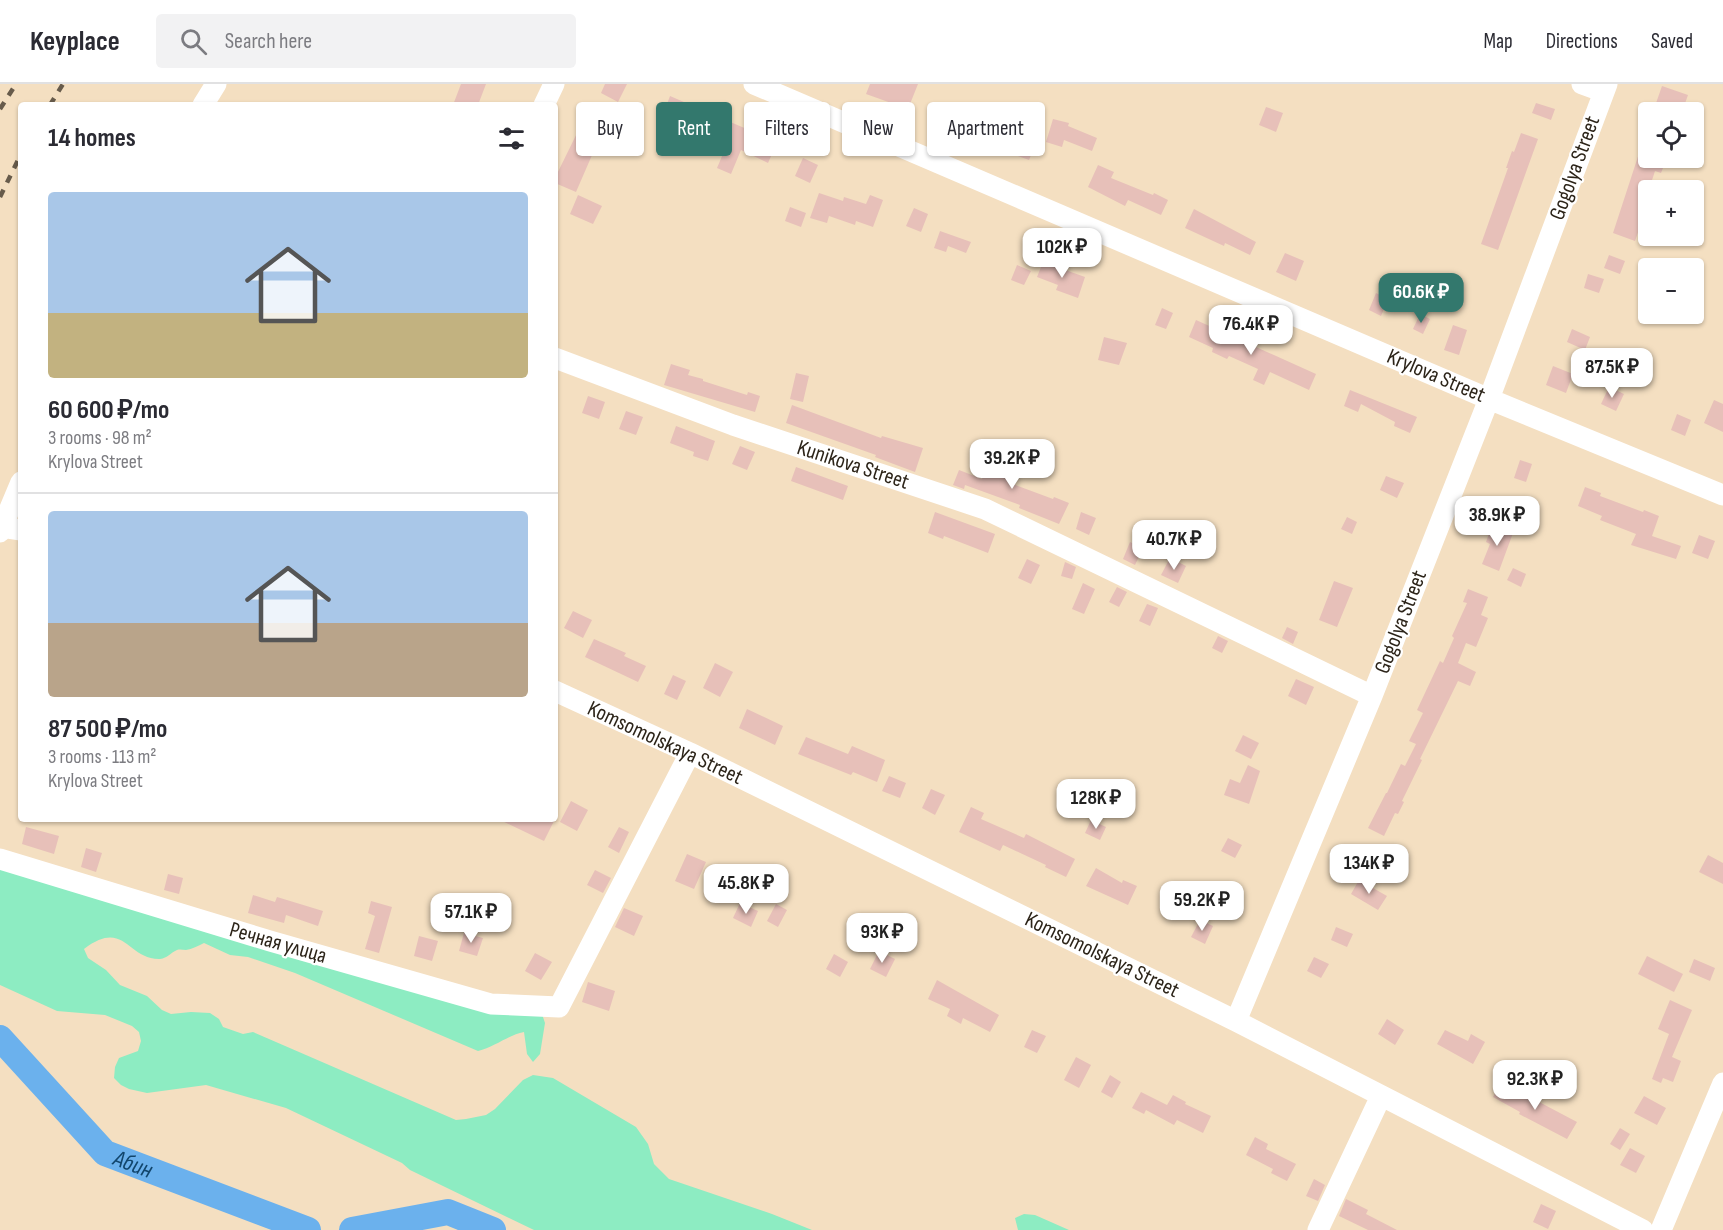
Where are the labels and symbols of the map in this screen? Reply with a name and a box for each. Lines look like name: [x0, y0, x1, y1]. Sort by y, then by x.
street label: Gogolya Street: [1544, 112, 1606, 224]
pin: 102K ₽: [1013, 228, 1111, 279]
pin: 60.6K ₽: [1366, 273, 1476, 324]
pin: 76.4K ₽: [1196, 305, 1306, 356]
street label: Krylova Street: [1383, 343, 1490, 409]
pin: 87.5K ₽: [1557, 348, 1667, 399]
street label: Kunikova Street: [794, 434, 913, 496]
pin: 39.2K ₽: [957, 439, 1067, 490]
pin: 38.9K ₽: [1442, 496, 1552, 547]
pin: 40.7K ₽: [1119, 520, 1229, 571]
street label: Gogolya Street: [1369, 566, 1433, 678]
street label: Komsomolskaya Street: [583, 695, 747, 791]
pin: 128K ₽: [1047, 779, 1145, 830]
pin: 134K ₽: [1320, 844, 1418, 895]
pin: 45.8K ₽: [691, 864, 801, 915]
pin: 59.2K ₽: [1147, 881, 1257, 932]
pin: 57.1K ₽: [416, 893, 526, 944]
street label: Komsomolskaya Street: [1020, 906, 1184, 1004]
pin: 93K ₽: [840, 913, 924, 964]
street label: Речная улица: [226, 916, 330, 970]
pin: 92.3K ₽: [1480, 1060, 1590, 1111]
water label: Абин: [109, 1143, 157, 1184]

